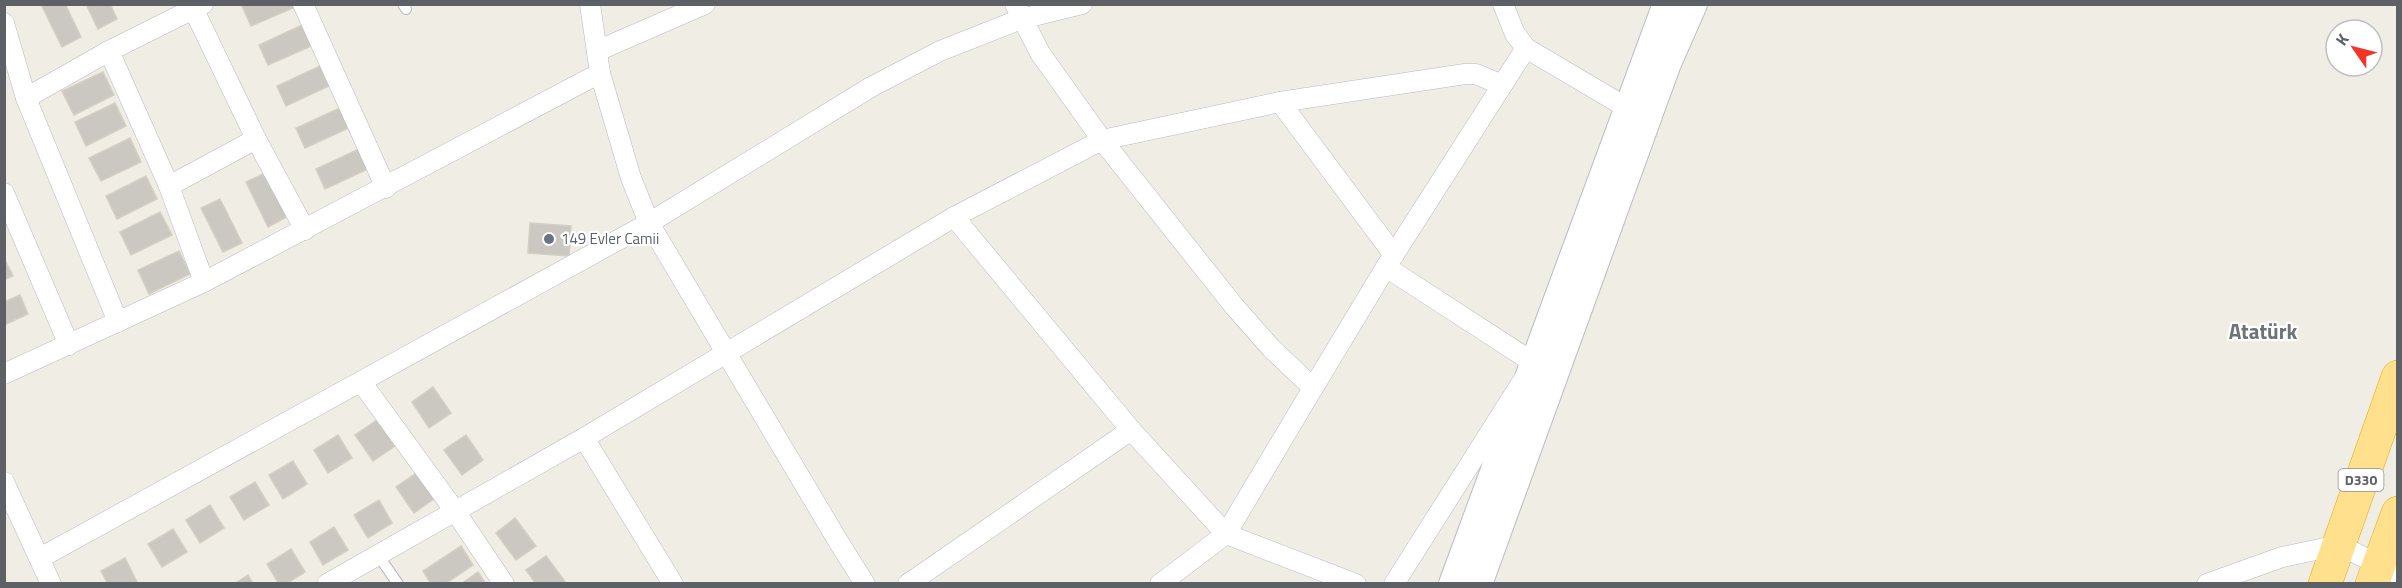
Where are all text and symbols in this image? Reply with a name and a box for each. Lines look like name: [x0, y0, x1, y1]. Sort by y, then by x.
north arrow: [2324, 18, 2384, 78]
text: K: [2329, 28, 2355, 50]
place label: 149 Evler Camii: [561, 227, 659, 250]
marker: 149 Evler Camii: [542, 232, 556, 246]
district label: Atatürk: [2229, 315, 2298, 347]
road number: D330: [2338, 469, 2384, 491]

